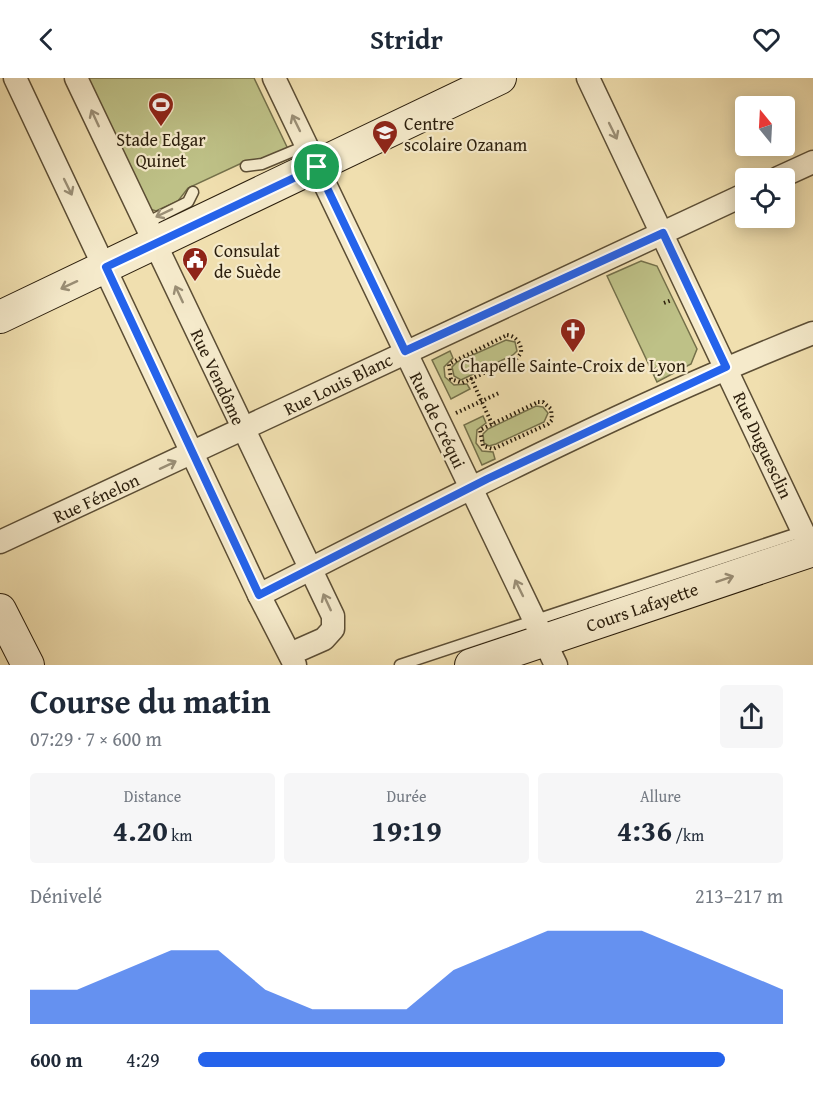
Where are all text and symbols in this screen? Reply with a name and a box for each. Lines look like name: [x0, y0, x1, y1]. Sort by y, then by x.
text: Stridr: [370, 19, 443, 59]
icon: back: [30, 23, 63, 56]
icon: heart: [750, 23, 783, 56]
sports icon: Stade Edgar Quinet: [146, 90, 176, 128]
north arrow: [735, 96, 795, 156]
map controls: [735, 96, 795, 228]
one-way arrow: [89, 109, 101, 127]
place label: Centre scolaire Ozanam: [404, 110, 527, 158]
one-way arrow: [289, 114, 301, 132]
school or university icon: Centre scolaire Ozanam: [370, 118, 400, 156]
one-way arrow: [608, 121, 620, 139]
place label: Stade Edgar Quinet: [116, 126, 206, 174]
pin: [291, 141, 342, 192]
icon: arrive: [300, 150, 333, 183]
button: locate: [735, 168, 795, 228]
one-way arrow: [63, 178, 75, 196]
one-way arrow: [156, 208, 174, 220]
place label: Consulat de Suède: [214, 237, 281, 285]
public building icon: Consulat de Suède: [180, 245, 210, 283]
one-way arrow: [60, 279, 78, 291]
one-way arrow: [173, 286, 184, 304]
church icon: Chapelle Sainte-Croix de Lyon: [558, 316, 588, 354]
street label: Rue Vendôme: [184, 324, 252, 430]
street label: Rue Louis Blanc: [279, 346, 397, 422]
place label: Chapelle Sainte-Croix de Lyon: [460, 352, 686, 379]
street label: Rue de Créqui: [403, 367, 473, 473]
street label: Rue Duguesclin: [726, 387, 800, 503]
one-way arrow: [158, 459, 176, 470]
street label: Rue Fénelon: [48, 466, 144, 530]
one-way arrow: [715, 572, 734, 583]
street label: Cours Lafayette: [582, 575, 702, 639]
one-way arrow: [513, 580, 525, 598]
one-way arrow: [320, 594, 332, 612]
text: Course du matin: [30, 677, 271, 725]
button: share: [720, 685, 783, 748]
text: 07:29 · 7 × 600 m: [30, 724, 162, 753]
text: Distance: [124, 784, 181, 808]
text: Durée: [387, 784, 426, 808]
text: Allure: [640, 784, 681, 808]
text: 4.20: [113, 808, 168, 852]
text: 19:19: [371, 808, 442, 852]
text: 4:36: [617, 808, 672, 852]
text: km: [168, 823, 192, 847]
text: /km: [672, 823, 704, 847]
text: Dénivelé: [30, 881, 102, 910]
text: 213–217 m: [695, 881, 783, 910]
text: 600 m: [30, 1045, 83, 1074]
text: 4:29: [126, 1045, 160, 1074]

